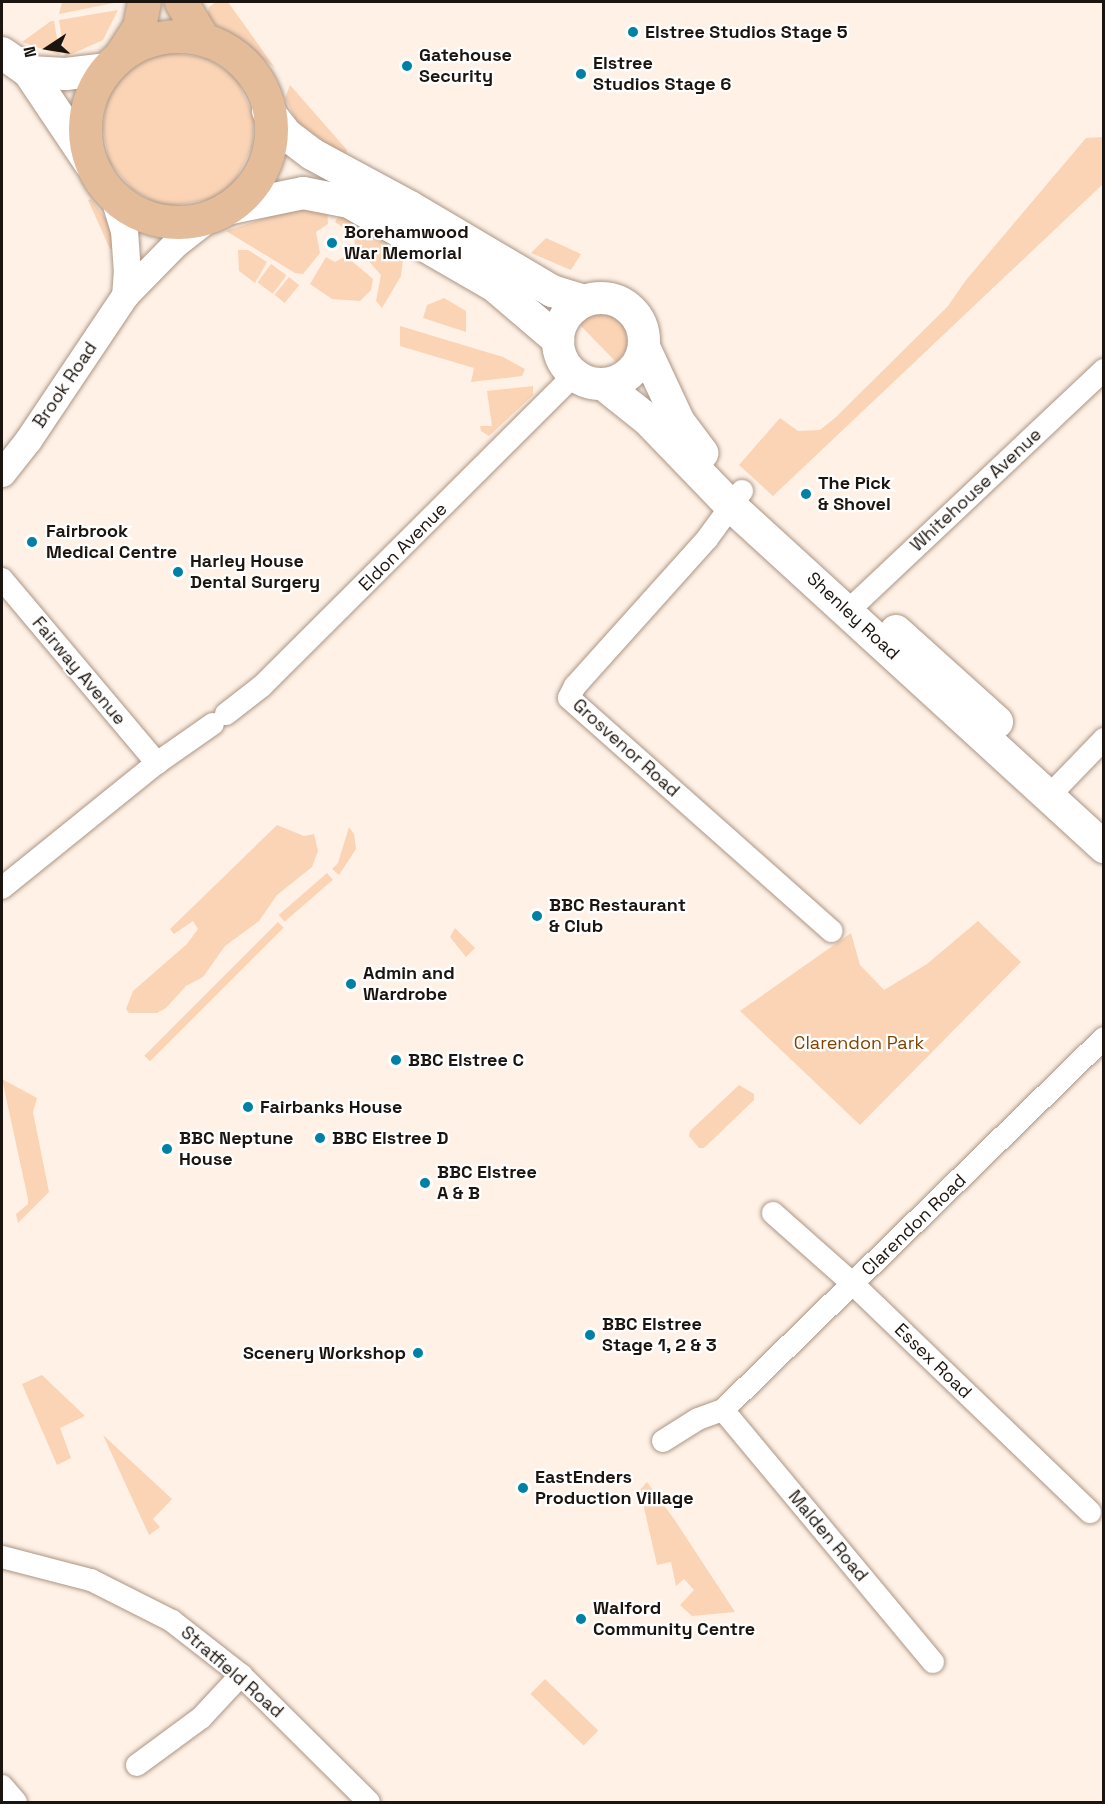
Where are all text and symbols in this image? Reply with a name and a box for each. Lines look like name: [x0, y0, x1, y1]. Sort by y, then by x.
north arrow: [18, 18, 78, 78]
place label: Elstree Studios Stage 5: [645, 21, 847, 43]
marker: Elstree Studios Stage 5: [626, 25, 640, 39]
text: N: [19, 44, 41, 59]
place label: Gatehouse Security: [419, 45, 512, 88]
place label: Elstree Studios Stage 6: [593, 53, 731, 96]
marker: Gatehouse Security: [400, 59, 414, 73]
marker: Elstree Studios Stage 6: [574, 67, 588, 81]
place label: Borehamwood War Memorial: [344, 222, 469, 264]
marker: Borehamwood War Memorial: [325, 236, 339, 250]
street label: Brook Road: [28, 338, 102, 432]
street label: Whitehouse Avenue: [906, 424, 1046, 556]
place label: The Pick & Shovel: [818, 473, 891, 516]
marker: The Pick & Shovel: [799, 487, 813, 501]
street label: Eldon Avenue: [354, 498, 452, 596]
place label: Fairbrook Medical Centre: [46, 521, 177, 564]
marker: Fairbrook Medical Centre: [23, 533, 41, 551]
place label: Harley House Dental Surgery: [190, 551, 320, 594]
marker: Harley House Dental Surgery: [171, 565, 185, 579]
street label: Shenley Road: [802, 568, 904, 664]
street label: Fairway Avenue: [27, 612, 131, 730]
street label: Grosvenor Road: [568, 694, 684, 802]
place label: BBC Restaurant & Club: [549, 895, 686, 938]
marker: BBC Restaurant & Club: [530, 909, 544, 923]
place label: Admin and Wardrobe: [363, 963, 455, 1006]
marker: Admin and Wardrobe: [344, 977, 358, 991]
park label: Clarendon Park: [794, 1032, 924, 1054]
place label: BBC Elstree C: [408, 1049, 524, 1071]
marker: BBC Elstree C: [389, 1053, 403, 1067]
place label: Fairbanks House: [260, 1096, 402, 1118]
marker: Fairbanks House: [241, 1100, 255, 1114]
place label: BBC Elstree D: [332, 1127, 448, 1149]
place label: BBC Neptune House: [179, 1128, 293, 1170]
marker: BBC Elstree D: [313, 1131, 327, 1145]
marker: BBC Neptune House: [160, 1142, 174, 1156]
place label: BBC Elstree A & B: [437, 1162, 537, 1204]
street label: Clarendon Road: [857, 1170, 971, 1280]
marker: BBC Elstree A & B: [418, 1176, 432, 1190]
place label: BBC Elstree Stage 1, 2 & 3: [602, 1314, 717, 1356]
street label: Essex Road: [890, 1319, 976, 1403]
marker: BBC Elstree Stage 1, 2 & 3: [583, 1328, 597, 1342]
place label: Scenery Workshop: [243, 1342, 406, 1364]
marker: Scenery Workshop: [411, 1346, 425, 1360]
place label: EastEnders Production Village: [535, 1467, 694, 1510]
marker: EastEnders Production Village: [516, 1481, 530, 1495]
street label: Malden Road: [784, 1486, 872, 1586]
place label: Walford Community Centre: [593, 1598, 755, 1640]
marker: Walford Community Centre: [574, 1612, 588, 1626]
street label: Stratfield Road: [176, 1622, 288, 1722]

